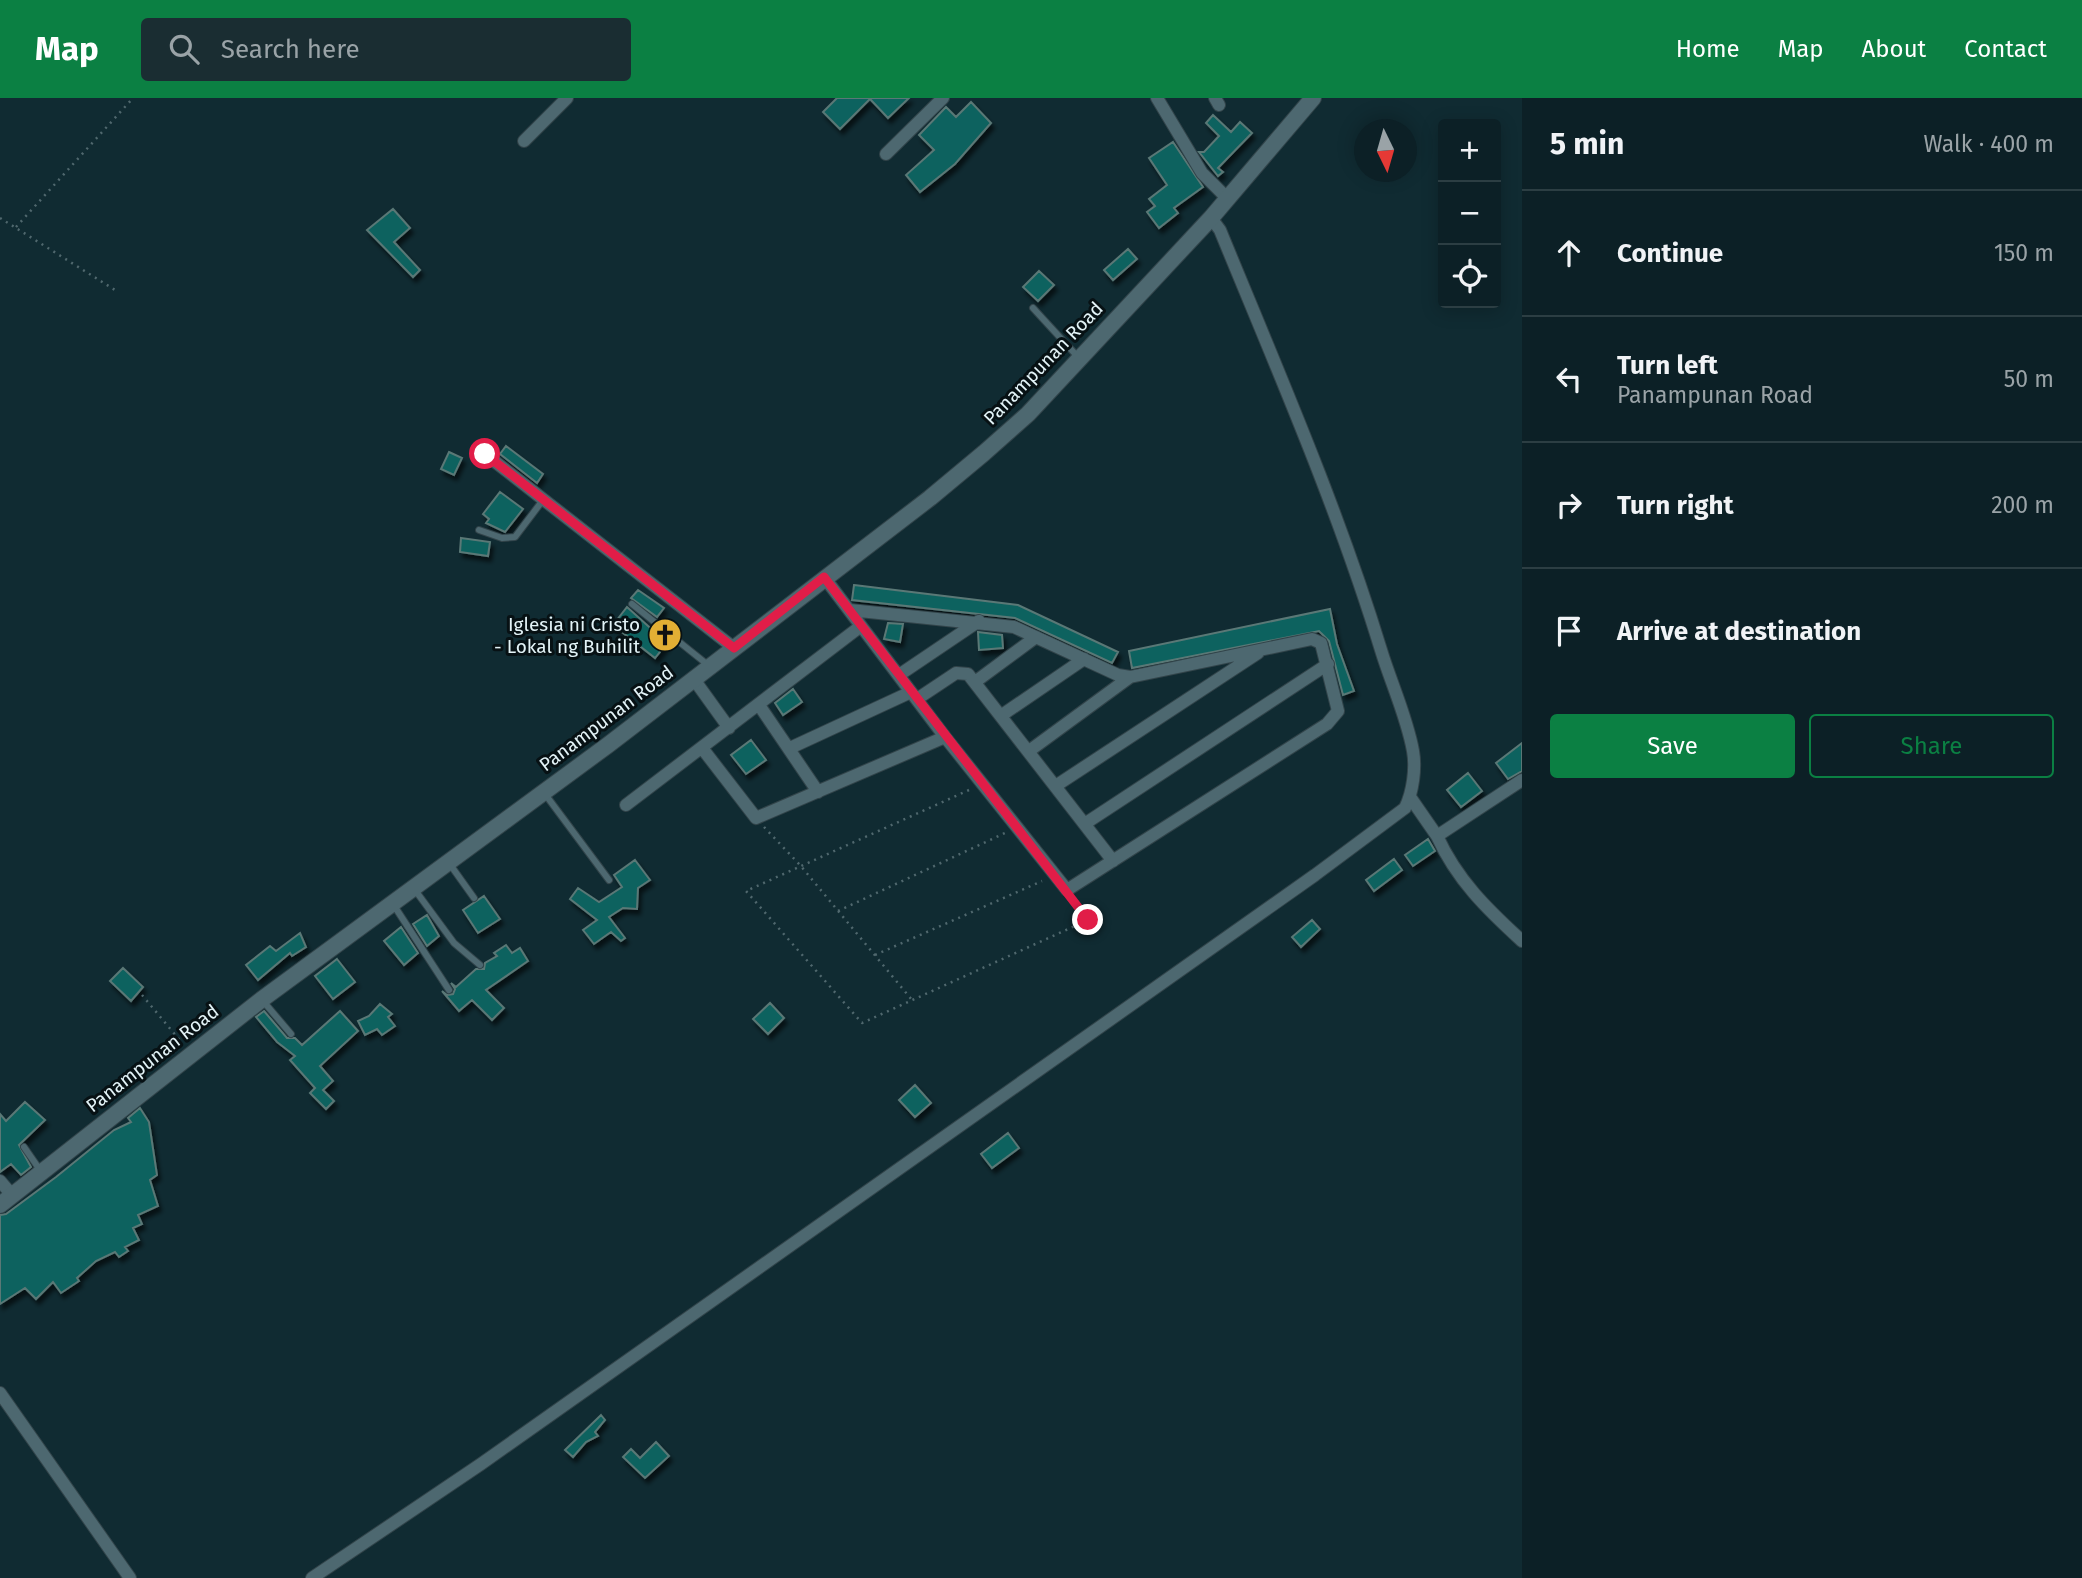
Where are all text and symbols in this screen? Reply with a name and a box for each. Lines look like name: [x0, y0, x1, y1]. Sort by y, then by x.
search box: [141, 18, 631, 81]
text: Map: [35, 29, 99, 69]
icon: search: [165, 30, 203, 68]
text: Search here: [221, 34, 360, 65]
text: Home: [1676, 35, 1740, 63]
text: Map: [1778, 35, 1824, 63]
text: About: [1862, 35, 1926, 63]
text: Contact: [1964, 35, 2047, 63]
north arrow: [1354, 119, 1417, 182]
map controls: [1438, 119, 1501, 308]
button: +: [1438, 119, 1501, 182]
text: 5 min: [1550, 126, 1624, 162]
text: Walk · 400 m: [1923, 130, 2054, 158]
button: −: [1438, 182, 1501, 245]
icon: ahead: [1550, 234, 1588, 272]
text: Continue: [1617, 238, 1723, 269]
text: 150 m: [1994, 239, 2054, 267]
button: locate: [1438, 245, 1501, 308]
street label: Panampunan Road: [979, 297, 1108, 430]
text: Turn left: [1617, 350, 1718, 381]
icon: left: [1550, 360, 1588, 398]
text: 50 m: [2004, 365, 2054, 393]
text: Panampunan Road: [1617, 381, 1813, 409]
route start: [469, 438, 500, 469]
icon: right: [1550, 486, 1588, 524]
text: Turn right: [1617, 490, 1734, 521]
text: 200 m: [1991, 491, 2054, 519]
icon: arrive: [1550, 612, 1588, 650]
place label: Iglesia ni Cristo - Lokal ng Buhilit: [494, 613, 640, 658]
church icon: Iglesia ni Cristo - Lokal ng Buhilit: [646, 616, 684, 654]
text: Arrive at destination: [1617, 616, 1861, 647]
street label: Panampunan Road: [535, 661, 678, 776]
button: Save: [1550, 714, 1795, 778]
button: Share: [1809, 714, 2054, 778]
route end: [1072, 904, 1103, 935]
street label: Panampunan Road: [81, 999, 223, 1117]

